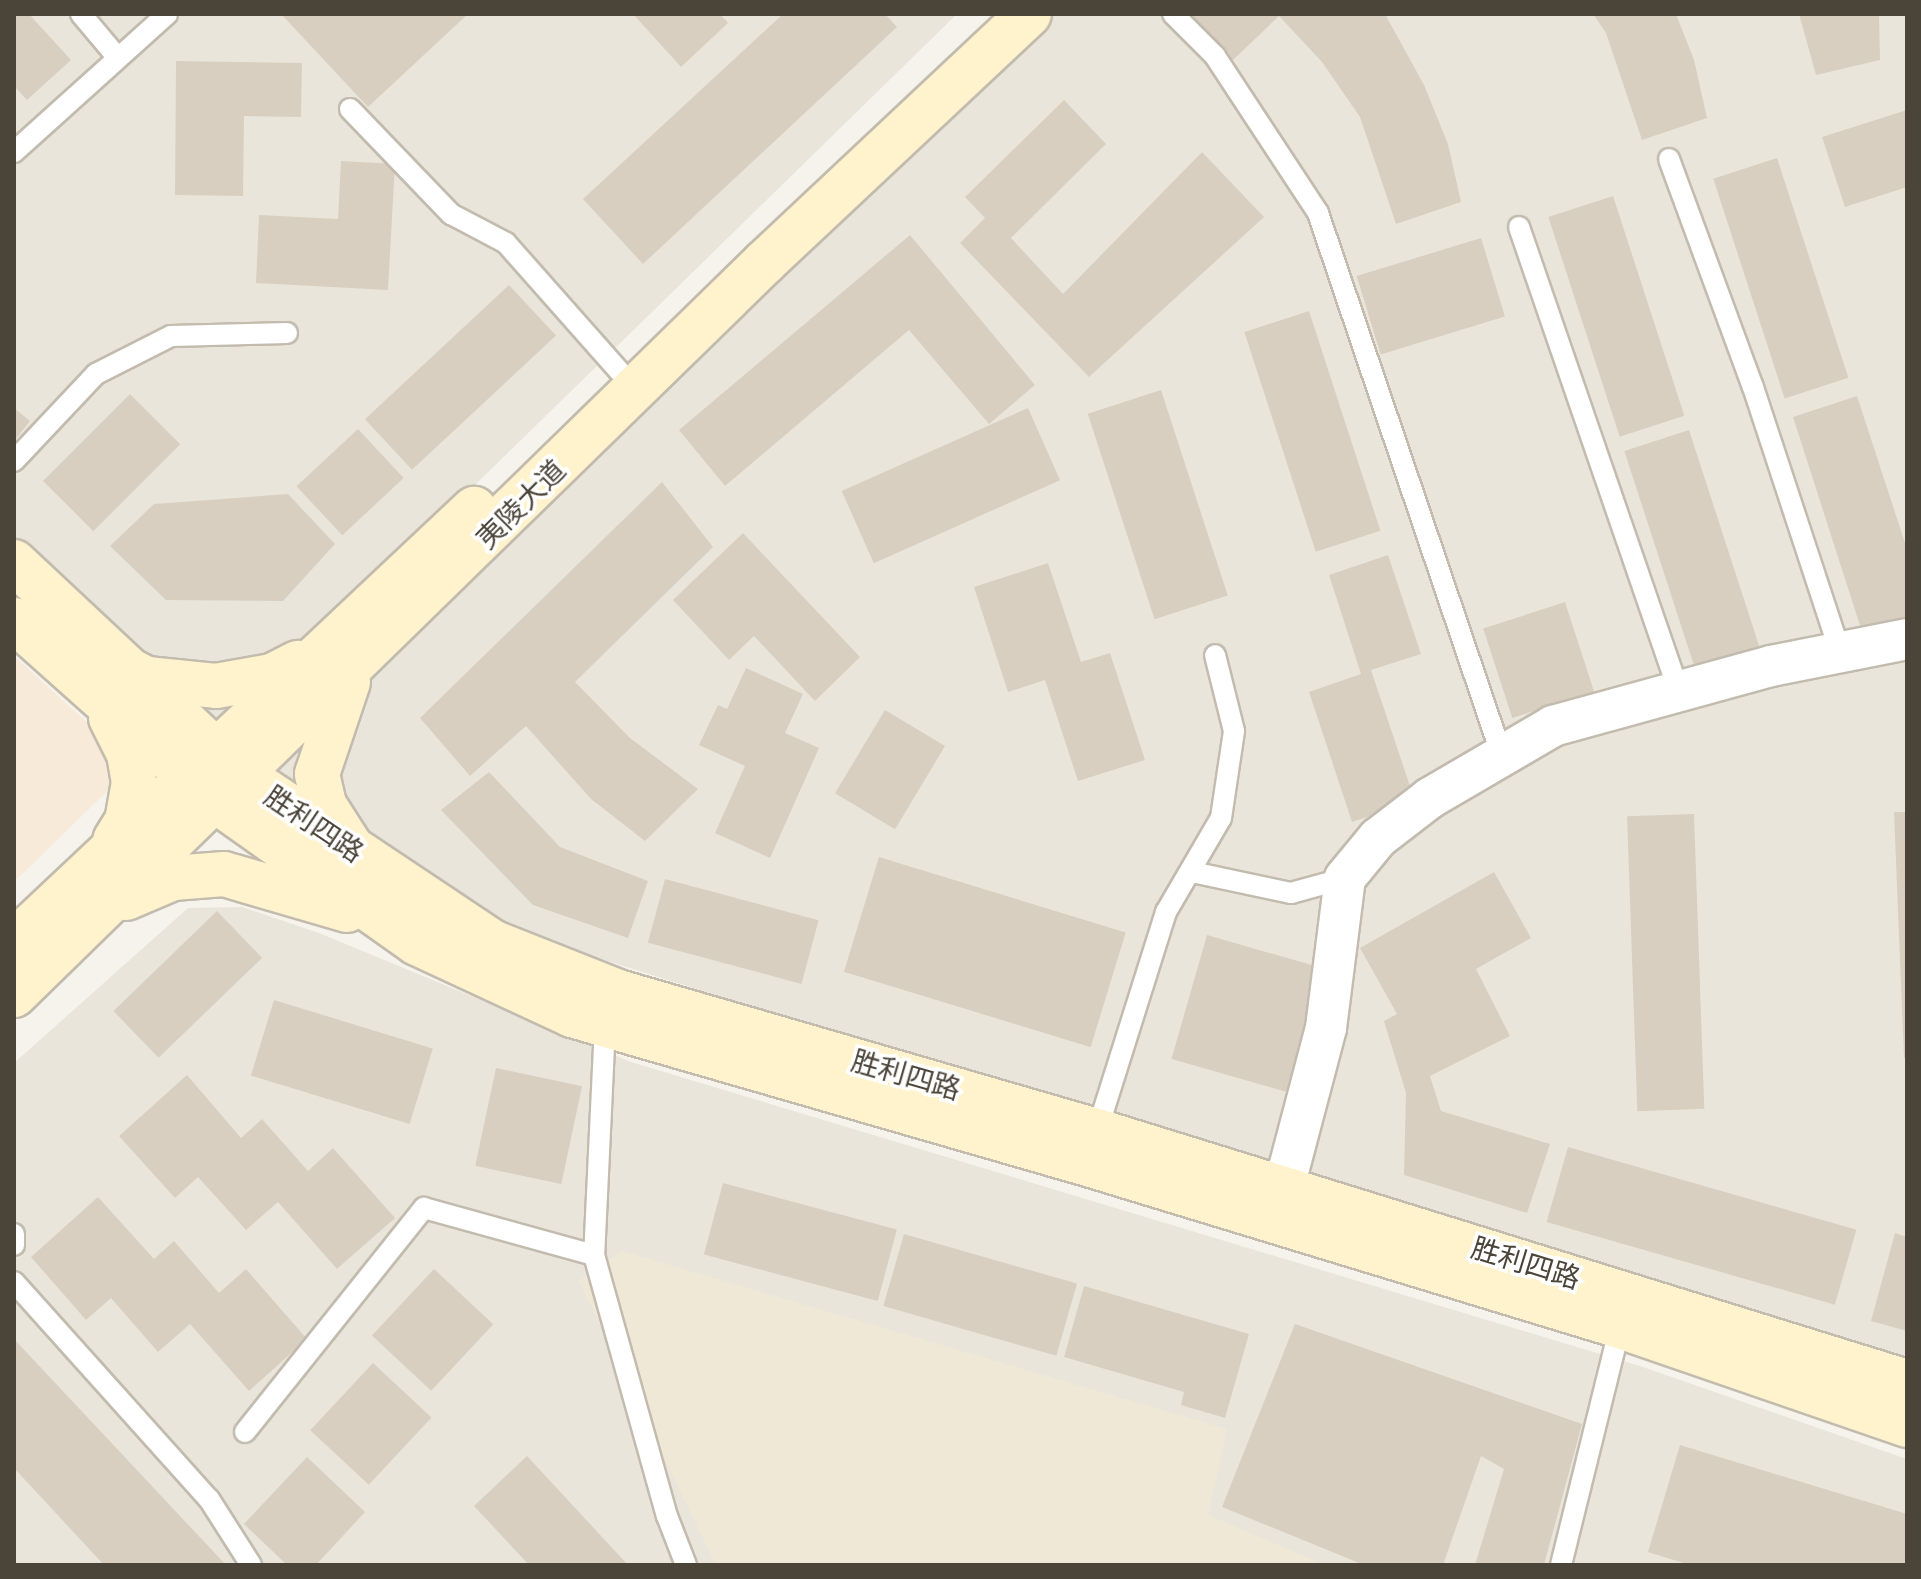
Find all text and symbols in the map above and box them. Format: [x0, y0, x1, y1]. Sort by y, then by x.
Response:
street label: 夷陵大道 [470, 453, 572, 555]
street label: 胜利四路 [258, 779, 370, 869]
street label: 胜利四路 [848, 1043, 964, 1107]
street label: 胜利四路 [1468, 1231, 1584, 1295]

